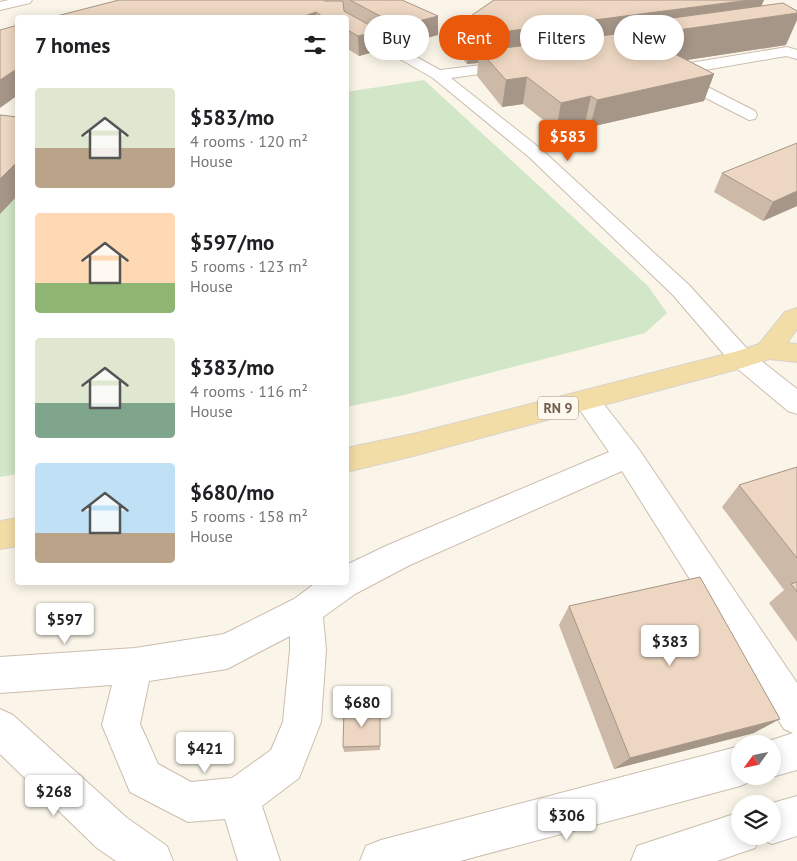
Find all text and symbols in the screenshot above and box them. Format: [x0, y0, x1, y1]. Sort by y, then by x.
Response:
chip: Buy [364, 15, 429, 60]
chip: Rent [439, 15, 510, 60]
chip: Filters [520, 15, 604, 60]
chip: New [614, 15, 684, 60]
icon: filters [301, 31, 329, 59]
text: 7 homes [35, 32, 110, 59]
text: $583/mo [190, 104, 274, 131]
icon: home [75, 108, 135, 168]
pin: $583 [538, 120, 598, 162]
text: $583 [550, 126, 586, 146]
text: 4 rooms · 120 m² [190, 131, 308, 151]
text: House [190, 151, 233, 171]
text: $597/mo [190, 229, 274, 256]
icon: home [75, 233, 135, 293]
text: 5 rooms · 123 m² [190, 256, 308, 276]
text: House [190, 276, 233, 296]
text: $383/mo [190, 354, 274, 381]
icon: home [75, 358, 135, 418]
text: 4 rooms · 116 m² [190, 381, 308, 401]
road number: RN 9 [538, 396, 578, 419]
text: House [190, 401, 233, 421]
text: $680/mo [190, 479, 274, 506]
icon: home [75, 483, 135, 543]
text: 5 rooms · 158 m² [190, 506, 308, 526]
text: House [190, 526, 233, 546]
pin: $597 [35, 602, 95, 645]
text: $597 [47, 609, 83, 629]
pin: $383 [640, 624, 700, 667]
text: $383 [652, 631, 688, 651]
pin: $680 [332, 686, 392, 728]
text: $680 [344, 692, 380, 712]
pin: $421 [175, 732, 235, 774]
north arrow [731, 735, 781, 785]
map controls [731, 735, 781, 845]
text: $421 [187, 738, 223, 758]
pin: $268 [24, 774, 84, 817]
text: $268 [36, 781, 72, 801]
button: layers [731, 795, 781, 845]
pin: $306 [537, 798, 597, 841]
text: $306 [549, 805, 585, 825]

